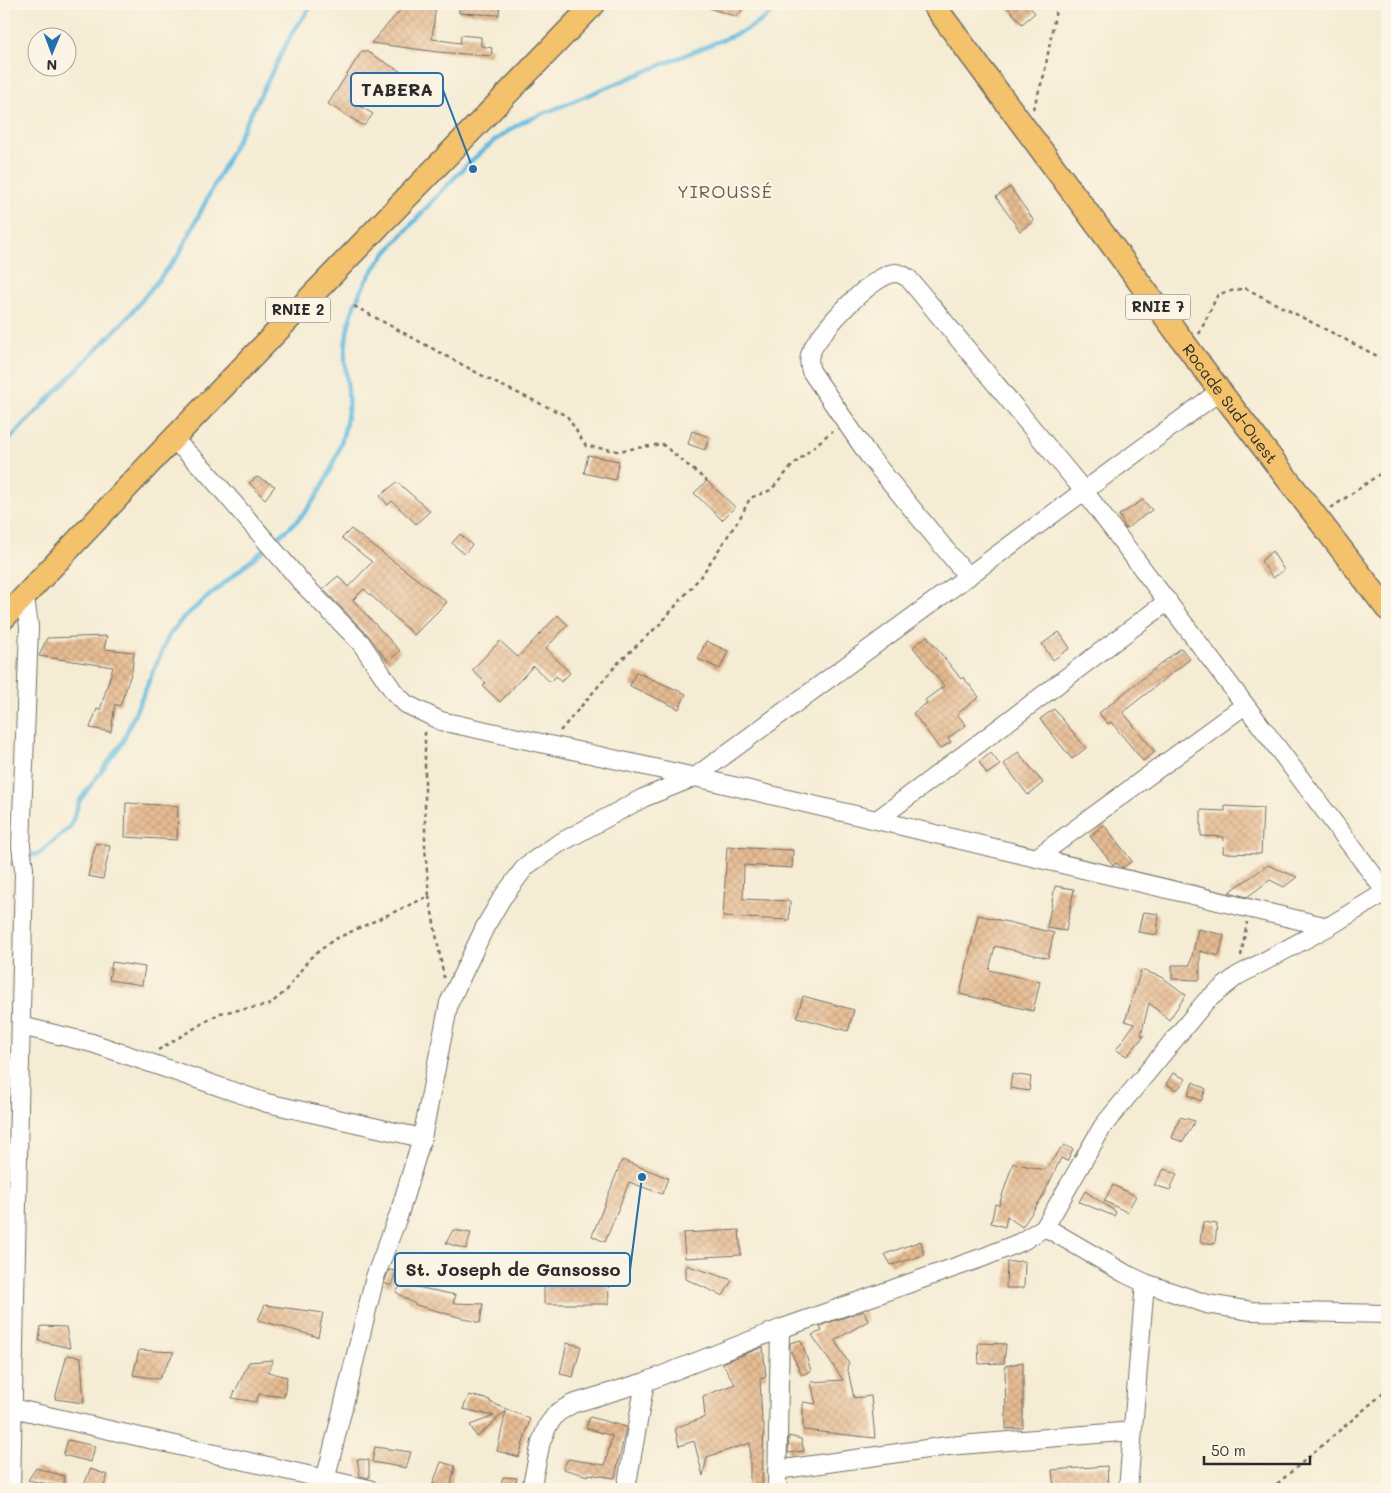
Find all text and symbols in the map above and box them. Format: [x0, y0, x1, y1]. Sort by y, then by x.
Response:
north arrow [28, 28, 78, 78]
text: N [46, 56, 57, 75]
callout: TABERA [351, 73, 443, 106]
text: TABERA [361, 77, 433, 101]
district label: YIROUSSÉ [677, 179, 773, 203]
road number: RNIE 7 [1126, 294, 1190, 320]
road number: RNIE 2 [266, 298, 330, 322]
street label: Rocade Sud-Ouest [1178, 339, 1283, 468]
callout: St. Joseph de Gansosso [395, 1253, 630, 1286]
text: St. Joseph de Gansosso [405, 1257, 621, 1281]
scale bar [1204, 1433, 1310, 1465]
text: 50 m [1211, 1440, 1246, 1460]

